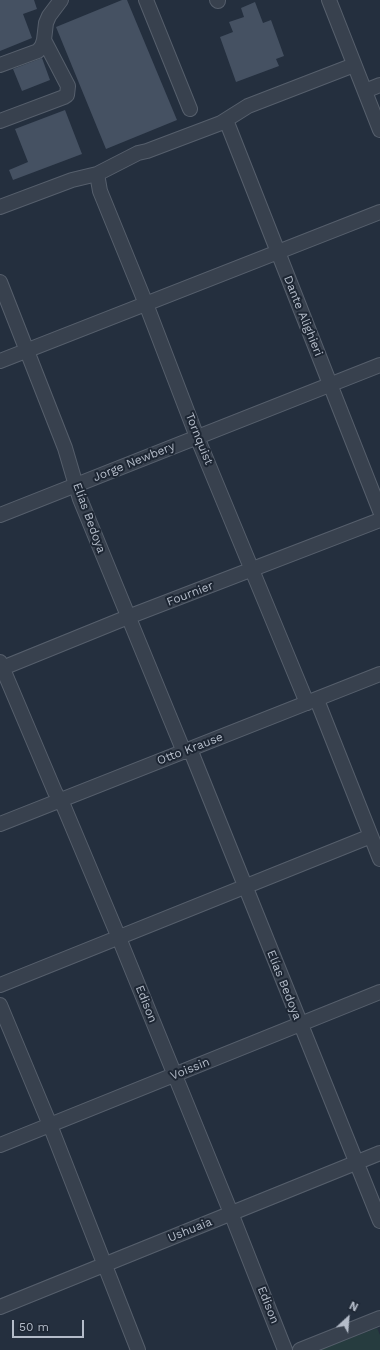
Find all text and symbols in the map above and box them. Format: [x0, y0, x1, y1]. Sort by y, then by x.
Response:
street label: Dante Alighieri [280, 274, 326, 358]
street label: Tornquist [182, 411, 216, 467]
street label: Jorge Newbery [91, 439, 177, 485]
street label: Elías Bedoya [70, 481, 108, 555]
street label: Fournier [165, 579, 215, 609]
street label: Otto Krause [155, 730, 225, 768]
street label: Elías Bedoya [263, 948, 305, 1022]
street label: Edison [132, 983, 160, 1025]
street label: Voissin [168, 1055, 212, 1083]
street label: Ushuaia [166, 1215, 214, 1245]
street label: Edison [254, 1284, 282, 1326]
north arrow [328, 1298, 368, 1338]
text: N [347, 1299, 360, 1314]
scale bar [14, 1312, 86, 1338]
text: 50 m [19, 1320, 49, 1334]

